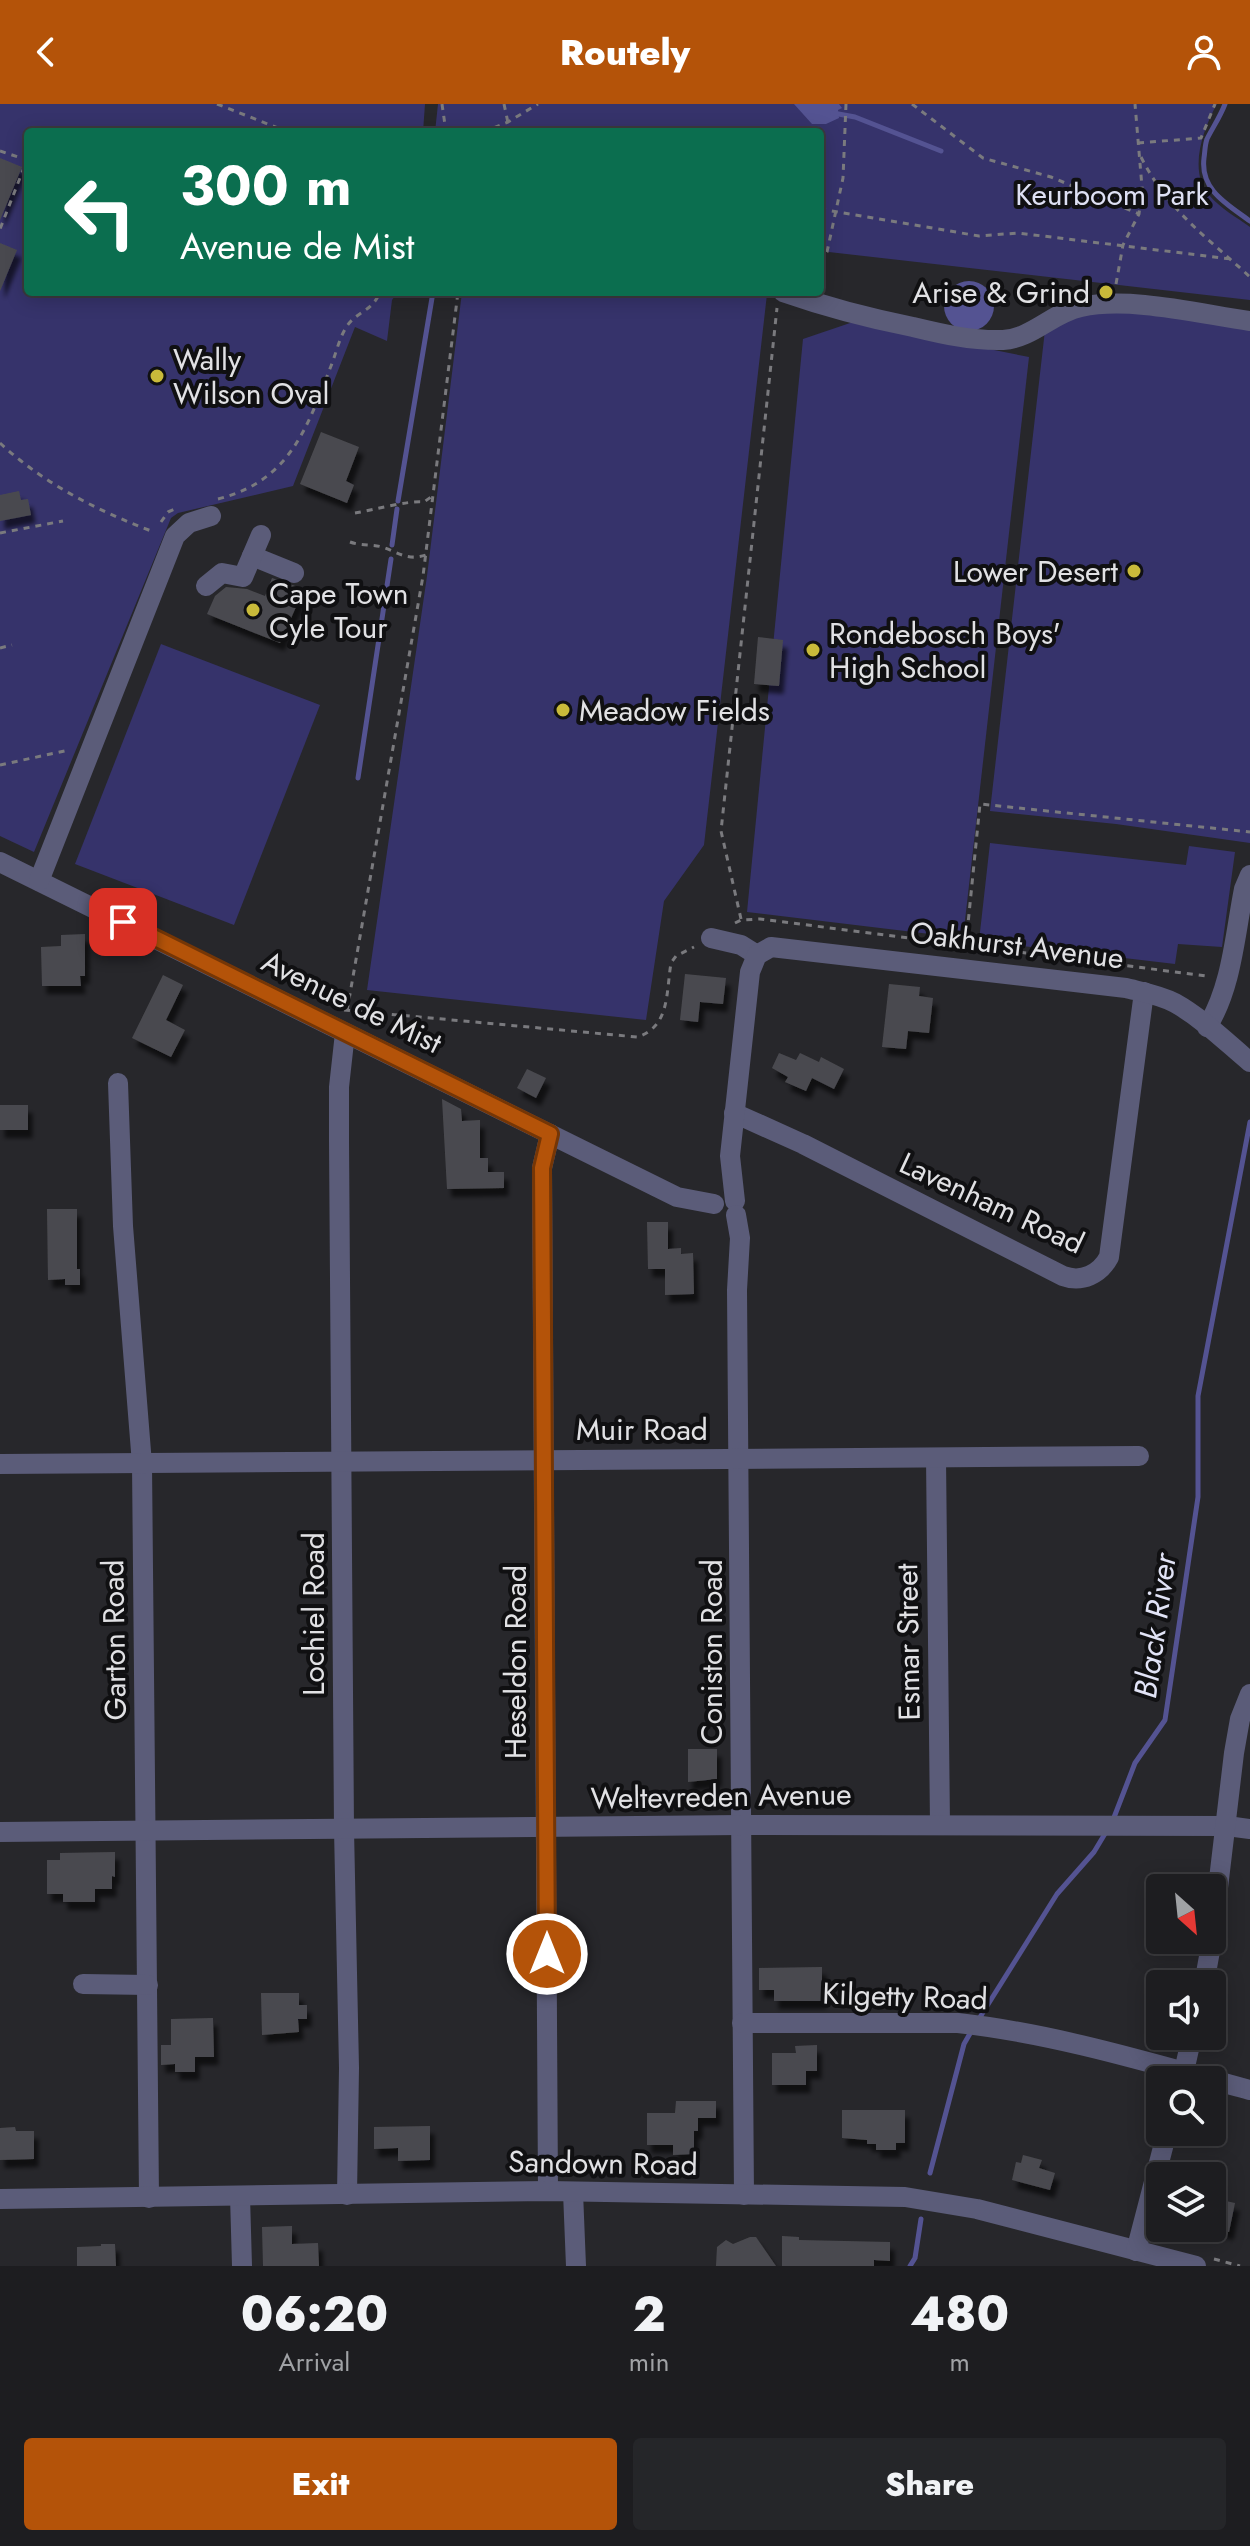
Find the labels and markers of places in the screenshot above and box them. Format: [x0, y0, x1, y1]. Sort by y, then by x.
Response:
place label: Arise & Grind [912, 271, 1090, 314]
marker: Arise & Grind [1097, 283, 1115, 301]
place label: Wally Wilson Oval [173, 338, 329, 415]
marker: Wally Wilson Oval [148, 367, 166, 385]
place label: Lower Desert [953, 550, 1119, 593]
marker: Lower Desert [1125, 562, 1143, 580]
place label: Cape Town Cyle Tour [269, 572, 409, 649]
marker: Cape Town Cyle Tour [244, 601, 262, 619]
place label: Rondebosch Boys' High School [829, 612, 1061, 689]
marker: Rondebosch Boys' High School [804, 641, 822, 659]
place label: Meadow Fields [579, 689, 770, 732]
marker: Meadow Fields [554, 701, 572, 719]
pin [89, 888, 157, 956]

